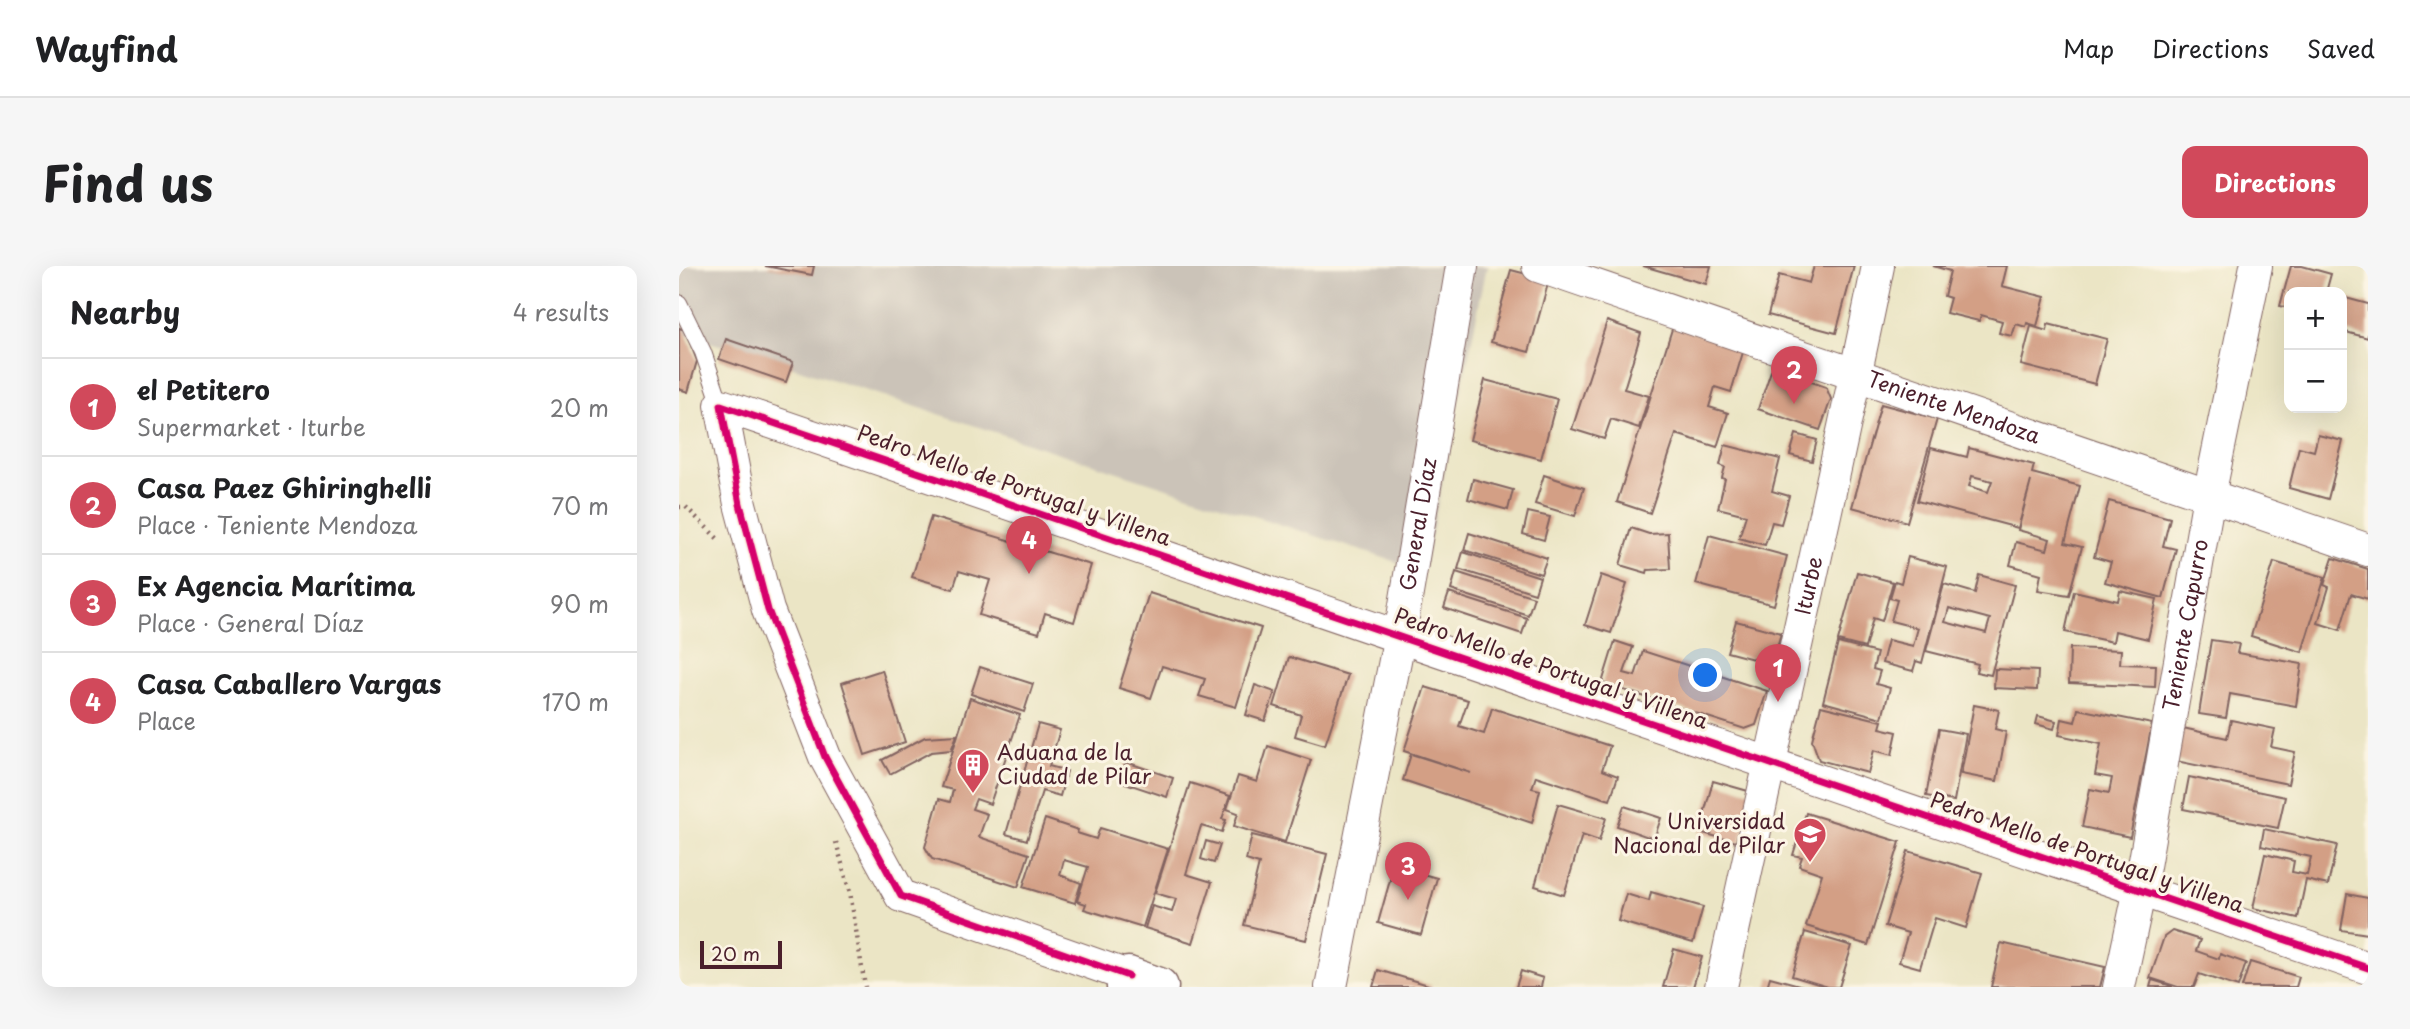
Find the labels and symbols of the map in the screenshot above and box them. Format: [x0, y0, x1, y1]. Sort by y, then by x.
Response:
pin: 2 [1771, 346, 1817, 404]
street label: Teniente Mendoza [1863, 362, 2045, 451]
street label: Pedro Mello de Portugal y Villena [854, 415, 1176, 553]
street label: General Díaz [1390, 455, 1444, 593]
pin: 4 [1006, 516, 1052, 574]
street label: Teniente Capurro [2154, 537, 2215, 713]
street label: Iturbe [1785, 553, 1829, 618]
street label: Pedro Mello de Portugal y Villena [1391, 598, 1713, 736]
pin: 1 [1755, 644, 1801, 702]
your location [1688, 658, 1722, 692]
place label: Aduana de la Ciudad de Pilar [997, 735, 1152, 791]
building icon: Aduana de la Ciudad de Pilar [954, 746, 992, 795]
street label: Pedro Mello de Portugal y Villena [1927, 782, 2249, 920]
place label: Universidad Nacional de Pilar [1613, 804, 1786, 860]
school or university icon: Universidad Nacional de Pilar [1791, 815, 1829, 864]
pin: 3 [1385, 842, 1431, 900]
scale bar [700, 938, 782, 970]

